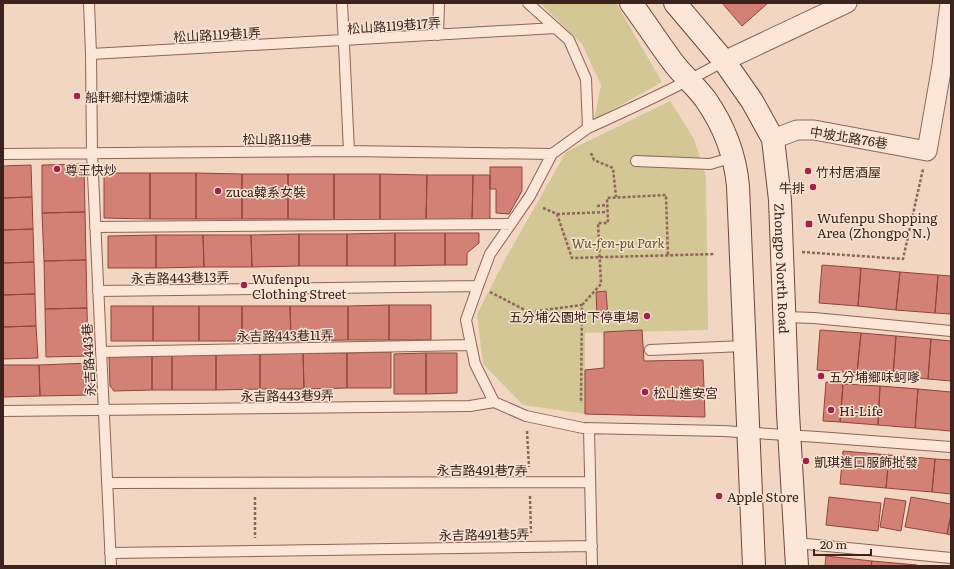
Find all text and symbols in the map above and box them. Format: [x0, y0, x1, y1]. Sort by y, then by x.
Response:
street label: 松山路119巷17弄 [347, 12, 441, 38]
street label: 松山路119巷1弄 [173, 22, 261, 46]
place label: 船軒鄉村煙燻滷味 [85, 87, 189, 106]
marker: 船軒鄉村煙燻滷味 [72, 91, 82, 101]
street label: 中坡北路76巷 [809, 121, 889, 153]
street label: 松山路119巷 [242, 129, 312, 148]
place label: 尊王快炒 [65, 160, 117, 179]
place label: 竹村居酒屋 [816, 162, 881, 181]
marker: 尊王快炒 [52, 164, 62, 174]
marker: 竹村居酒屋 [803, 166, 813, 176]
place label: 牛排 [779, 178, 805, 197]
place label: zuca韓系女裝 [226, 182, 306, 201]
marker: 牛排 [808, 182, 818, 192]
marker: zuca韓系女裝 [213, 186, 223, 196]
street label: Zhongpo North Road [771, 203, 795, 334]
place label: Wufenpu Shopping Area (Zhongpo N.) [817, 208, 938, 242]
marker: Wufenpu Shopping Area (Zhongpo N.) [804, 219, 814, 229]
park label: Wu-fen-pu Park [571, 233, 665, 252]
street label: 永吉路443巷13弄 [130, 267, 230, 287]
place label: Wufenpu Clothing Street [252, 269, 347, 303]
marker: Wufenpu Clothing Street [239, 280, 249, 290]
place label: 五分埔公園地下停車場 [509, 307, 639, 326]
marker: 五分埔公園地下停車場 [642, 311, 652, 321]
street label: 永吉路443巷 [77, 323, 99, 397]
street label: 永吉路443巷11弄 [236, 325, 334, 345]
place label: 五分埔鄉味蚵嗲 [829, 367, 920, 386]
marker: 五分埔鄉味蚵嗲 [816, 371, 826, 381]
place label: 松山進安宮 [653, 383, 718, 402]
street label: 永吉路443巷9弄 [240, 385, 334, 405]
marker: 松山進安宮 [640, 387, 650, 397]
place label: Hi-Life [839, 401, 883, 420]
marker: Hi-Life [826, 405, 836, 415]
place label: 凱琪進口服飾批發 [814, 452, 918, 471]
marker: 凱琪進口服飾批發 [801, 456, 811, 466]
street label: 永吉路491巷7弄 [437, 460, 527, 479]
place label: Apple Store [727, 487, 799, 506]
marker: Apple Store [714, 491, 724, 501]
street label: 永吉路491巷5弄 [438, 524, 530, 544]
scale bar [814, 531, 871, 557]
text: 20 m [820, 535, 847, 553]

